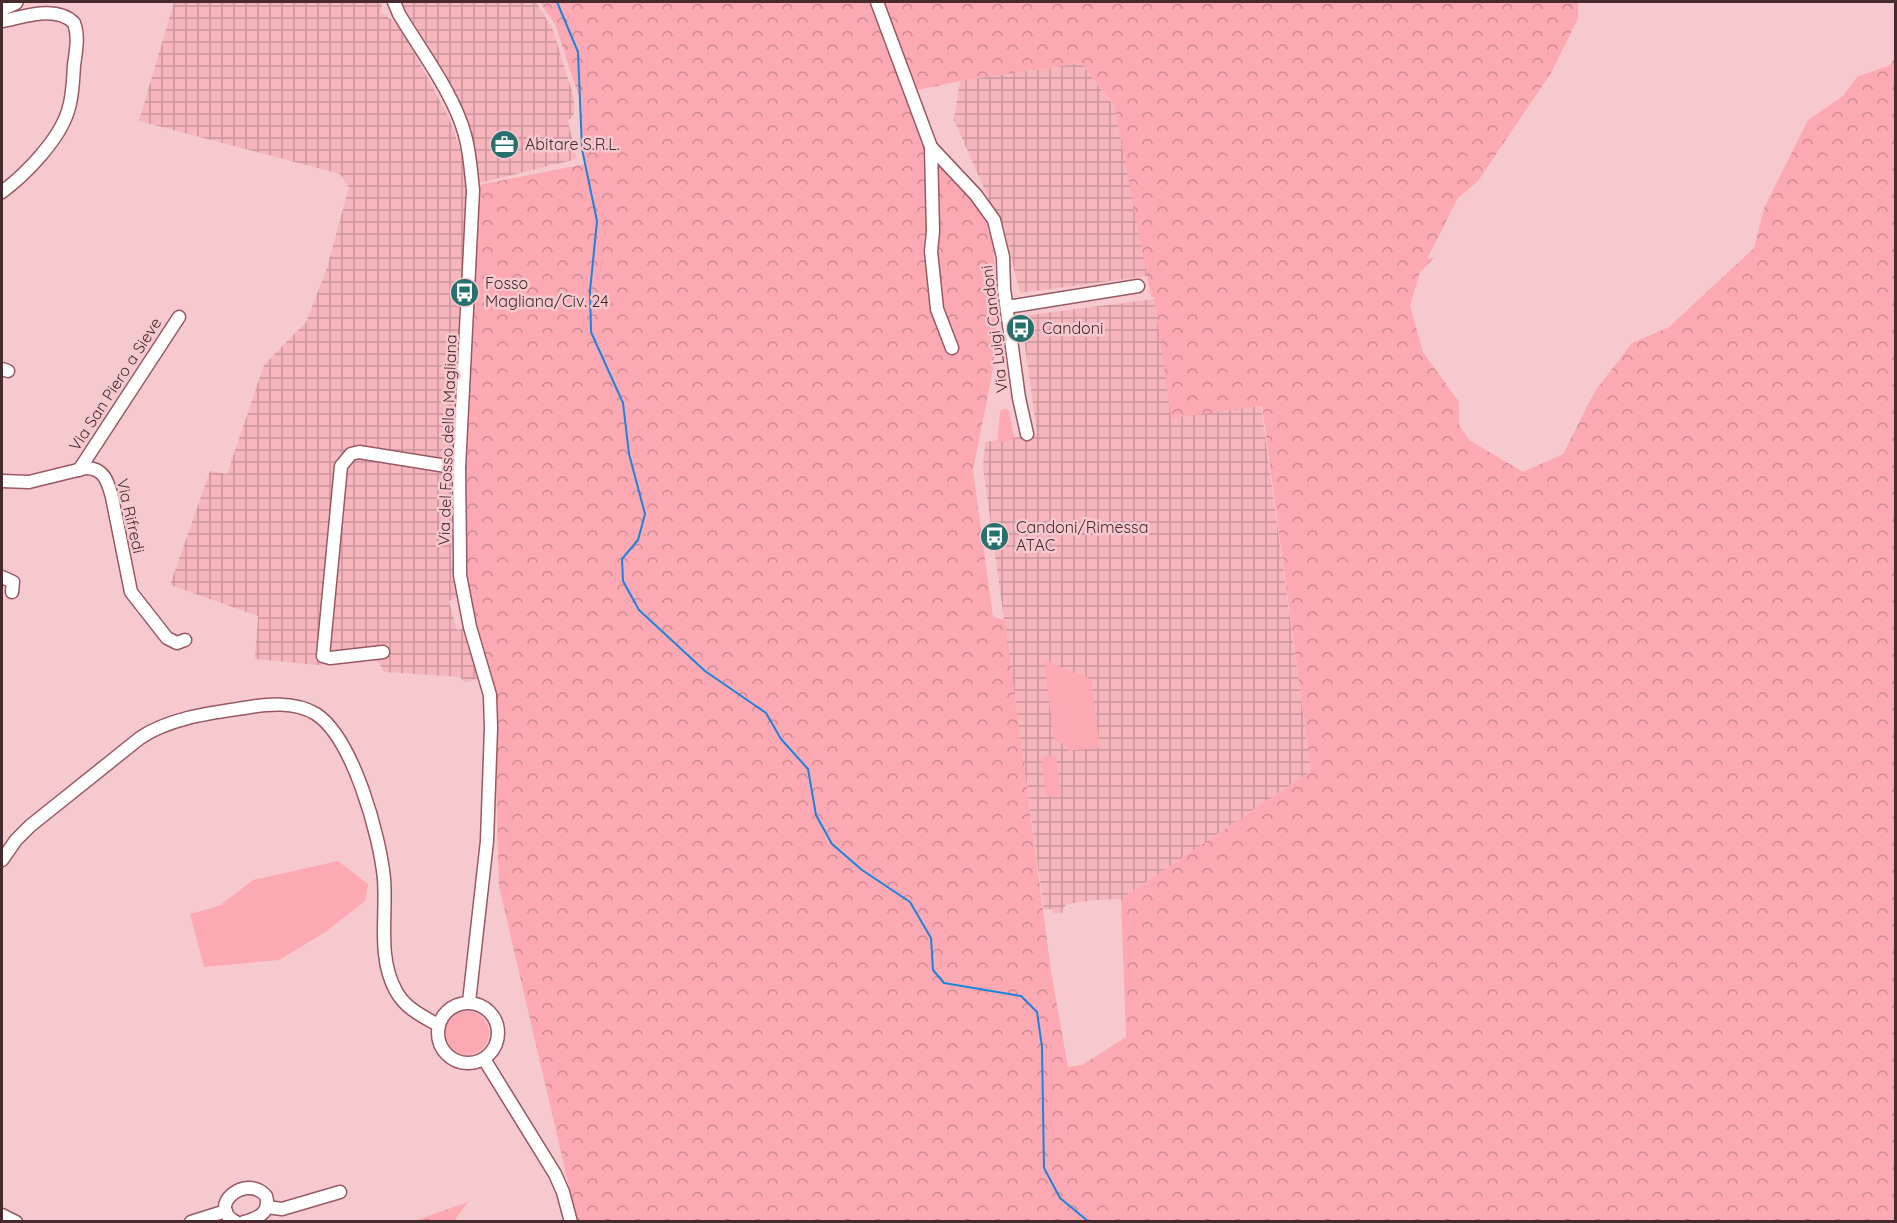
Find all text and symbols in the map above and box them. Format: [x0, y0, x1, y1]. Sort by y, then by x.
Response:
office icon: Abitare S.R.L. [488, 128, 520, 160]
place label: Abitare S.R.L. [525, 134, 620, 154]
street label: Via Luigi Candoni [976, 264, 1012, 394]
place label: Fosso Magliana/Civ. 24 [485, 273, 609, 311]
bus stop icon: Fosso Magliana/Civ. 24 [448, 276, 480, 308]
bus stop icon: Candoni [1005, 312, 1037, 344]
street label: Via San Piero a Sieve [64, 313, 166, 455]
place label: Candoni [1042, 318, 1103, 338]
street label: Via del Fosso della Magliana [433, 334, 461, 546]
street label: Via Rifredi [113, 477, 149, 555]
place label: Candoni/Rimessa ATAC [1016, 517, 1148, 555]
bus stop icon: Candoni/Rimessa ATAC [979, 520, 1011, 552]

